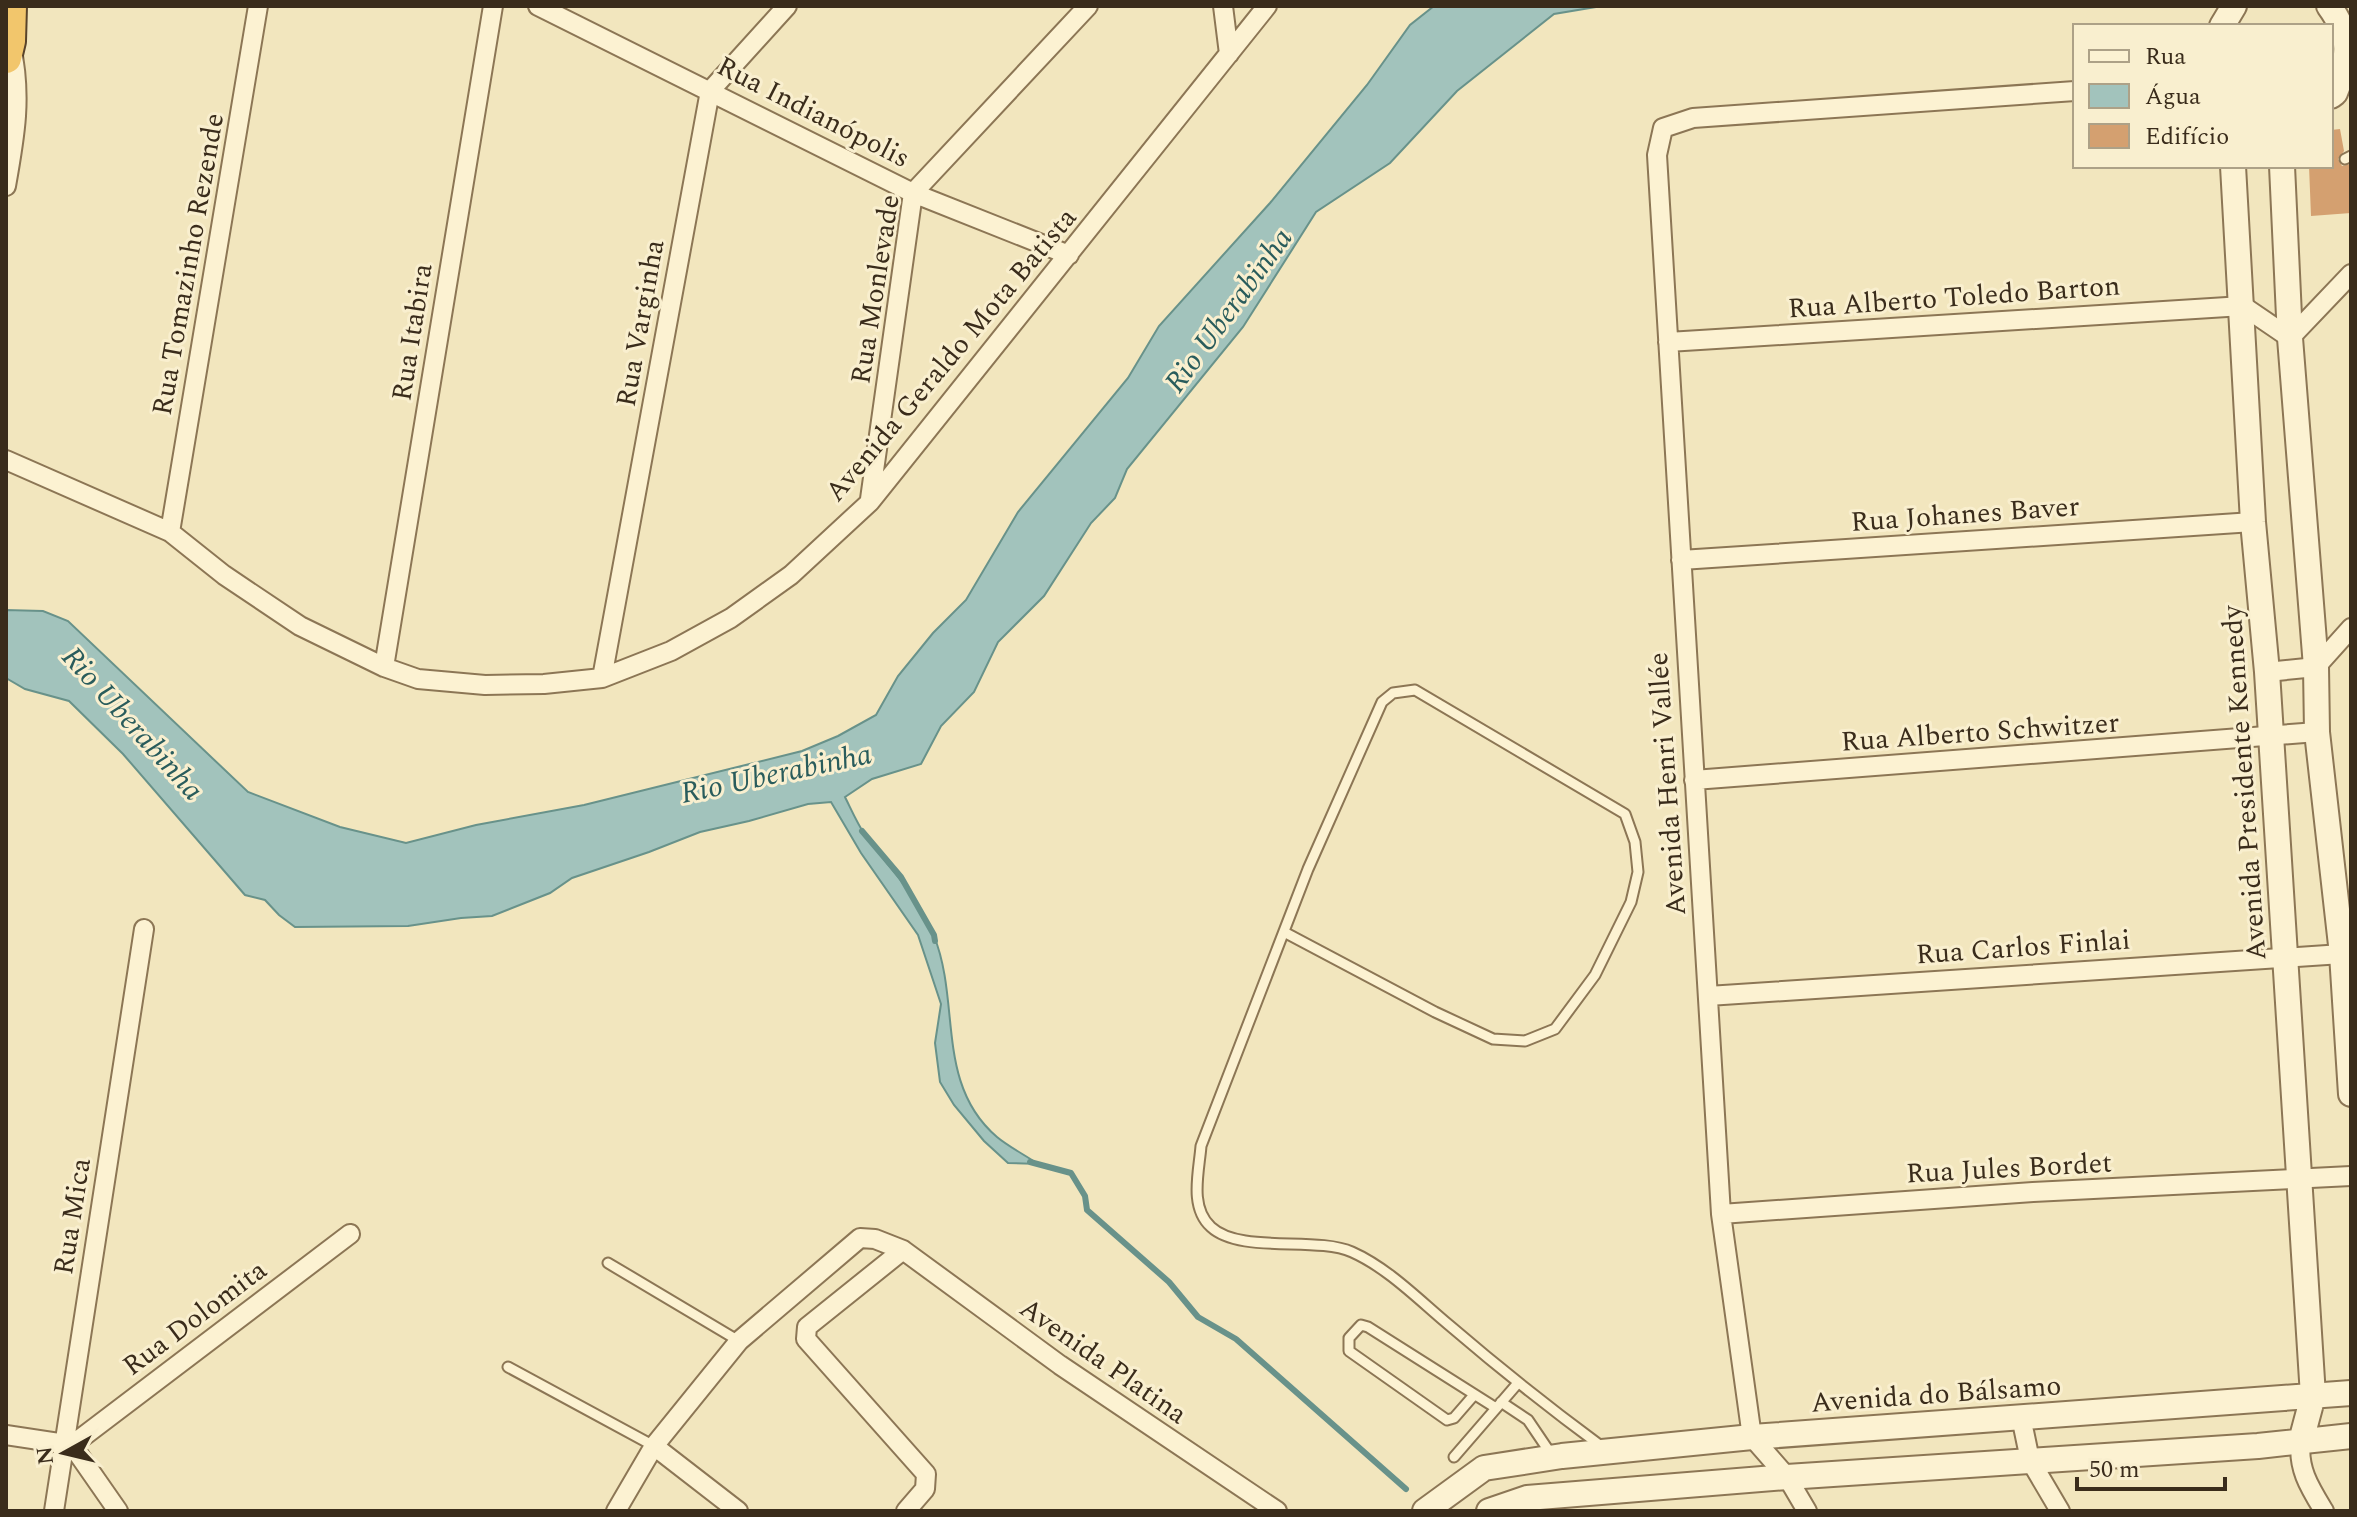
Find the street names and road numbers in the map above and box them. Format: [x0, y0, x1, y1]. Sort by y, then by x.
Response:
street label: Rua Indianópolis [709, 45, 917, 180]
street label: Rua Tomazinho Rezende [141, 110, 236, 419]
street label: Rua Monlevade [839, 191, 912, 387]
street label: Avenida Geraldo Mota Batista [815, 198, 1088, 512]
street label: Rua Varginha [605, 236, 676, 410]
street label: Rua Itabira [380, 260, 445, 404]
street label: Rua Alberto Toledo Barton [1786, 264, 2122, 331]
street label: Rua Johanes Baver [1849, 485, 2081, 544]
street label: Avenida Presidente Kennedy [2211, 602, 2278, 962]
street label: Avenida Henri Vallée [1637, 651, 1698, 917]
street label: Rua Alberto Schwitzer [1839, 701, 2121, 764]
street label: Rua Carlos Finlai [1914, 919, 2132, 976]
street label: Rua Jules Bordet [1905, 1142, 2113, 1195]
street label: Rua Mica [42, 1154, 103, 1278]
street label: Rua Dolomita [114, 1249, 277, 1387]
street label: Avenida Platina [1010, 1287, 1196, 1435]
street label: Avenida do Bálsamo [1809, 1364, 2063, 1425]

